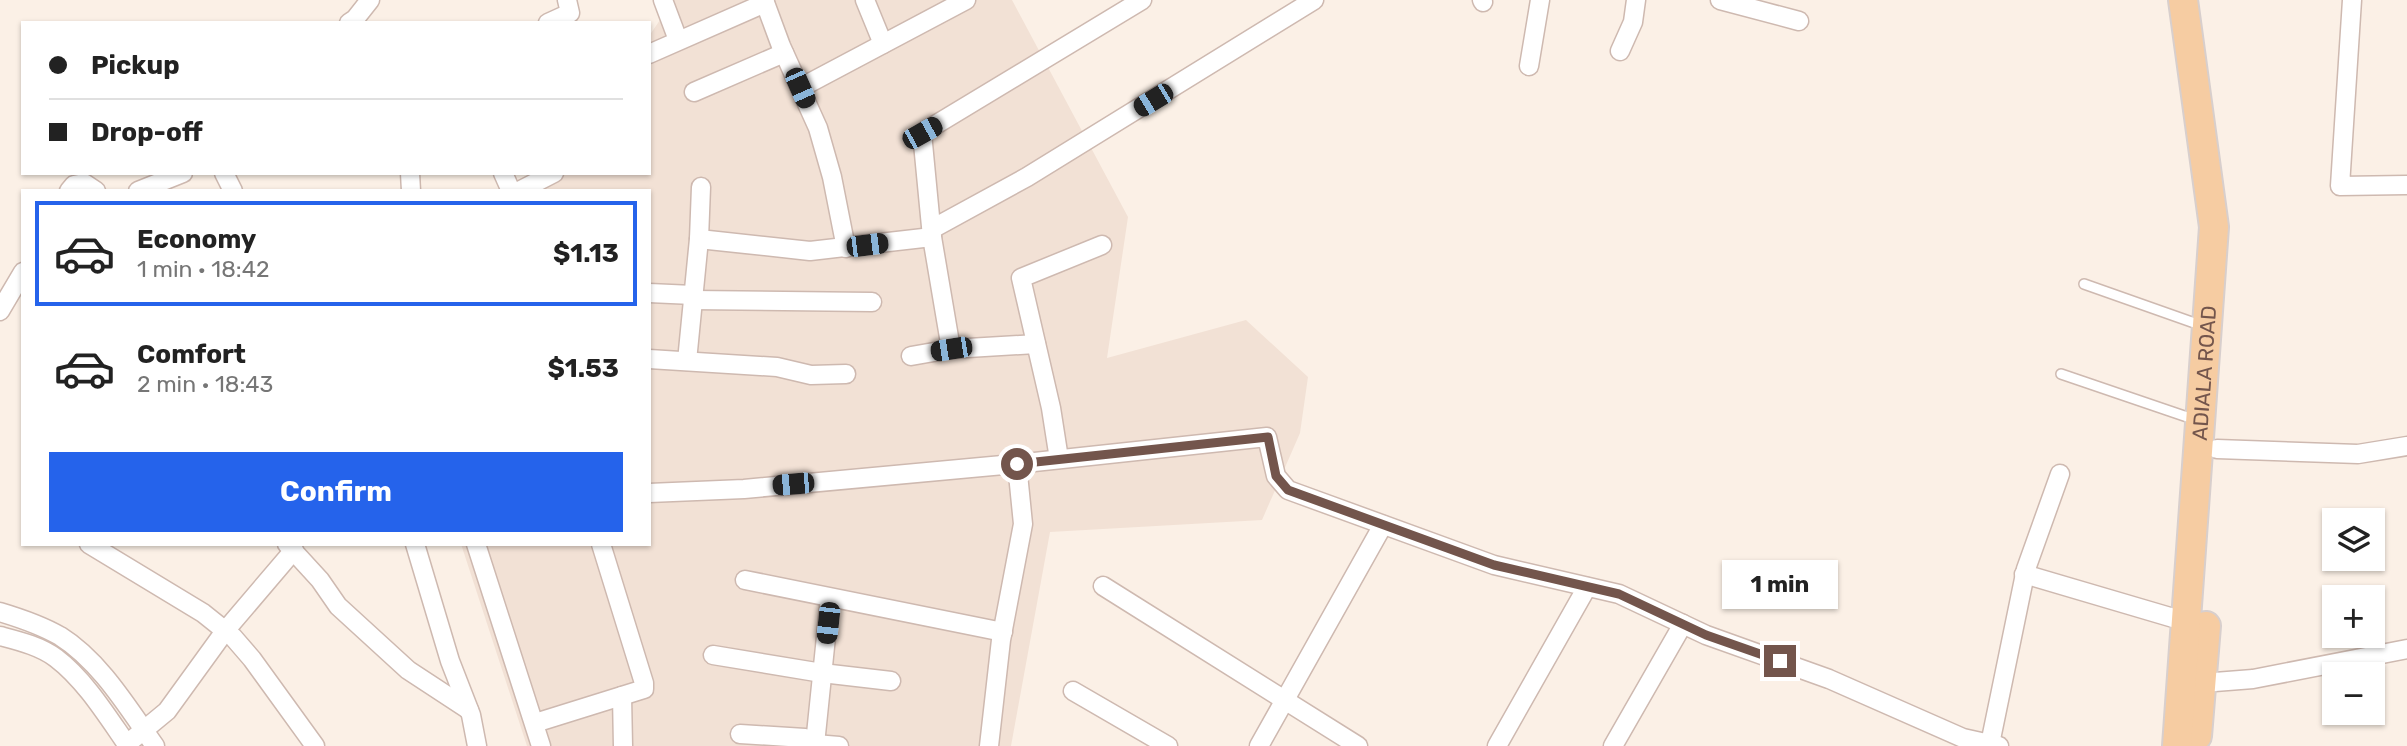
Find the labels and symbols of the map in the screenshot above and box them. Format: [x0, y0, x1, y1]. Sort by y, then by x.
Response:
car [782, 65, 819, 111]
car [1130, 80, 1177, 120]
car [899, 114, 946, 152]
car [845, 232, 890, 258]
street label: ADIALA ROAD [2186, 305, 2221, 441]
car [929, 335, 974, 363]
route start [1001, 448, 1033, 480]
car [772, 472, 815, 496]
callout: 1 min [1722, 560, 1838, 608]
car [816, 601, 841, 645]
route end [1764, 645, 1796, 677]

